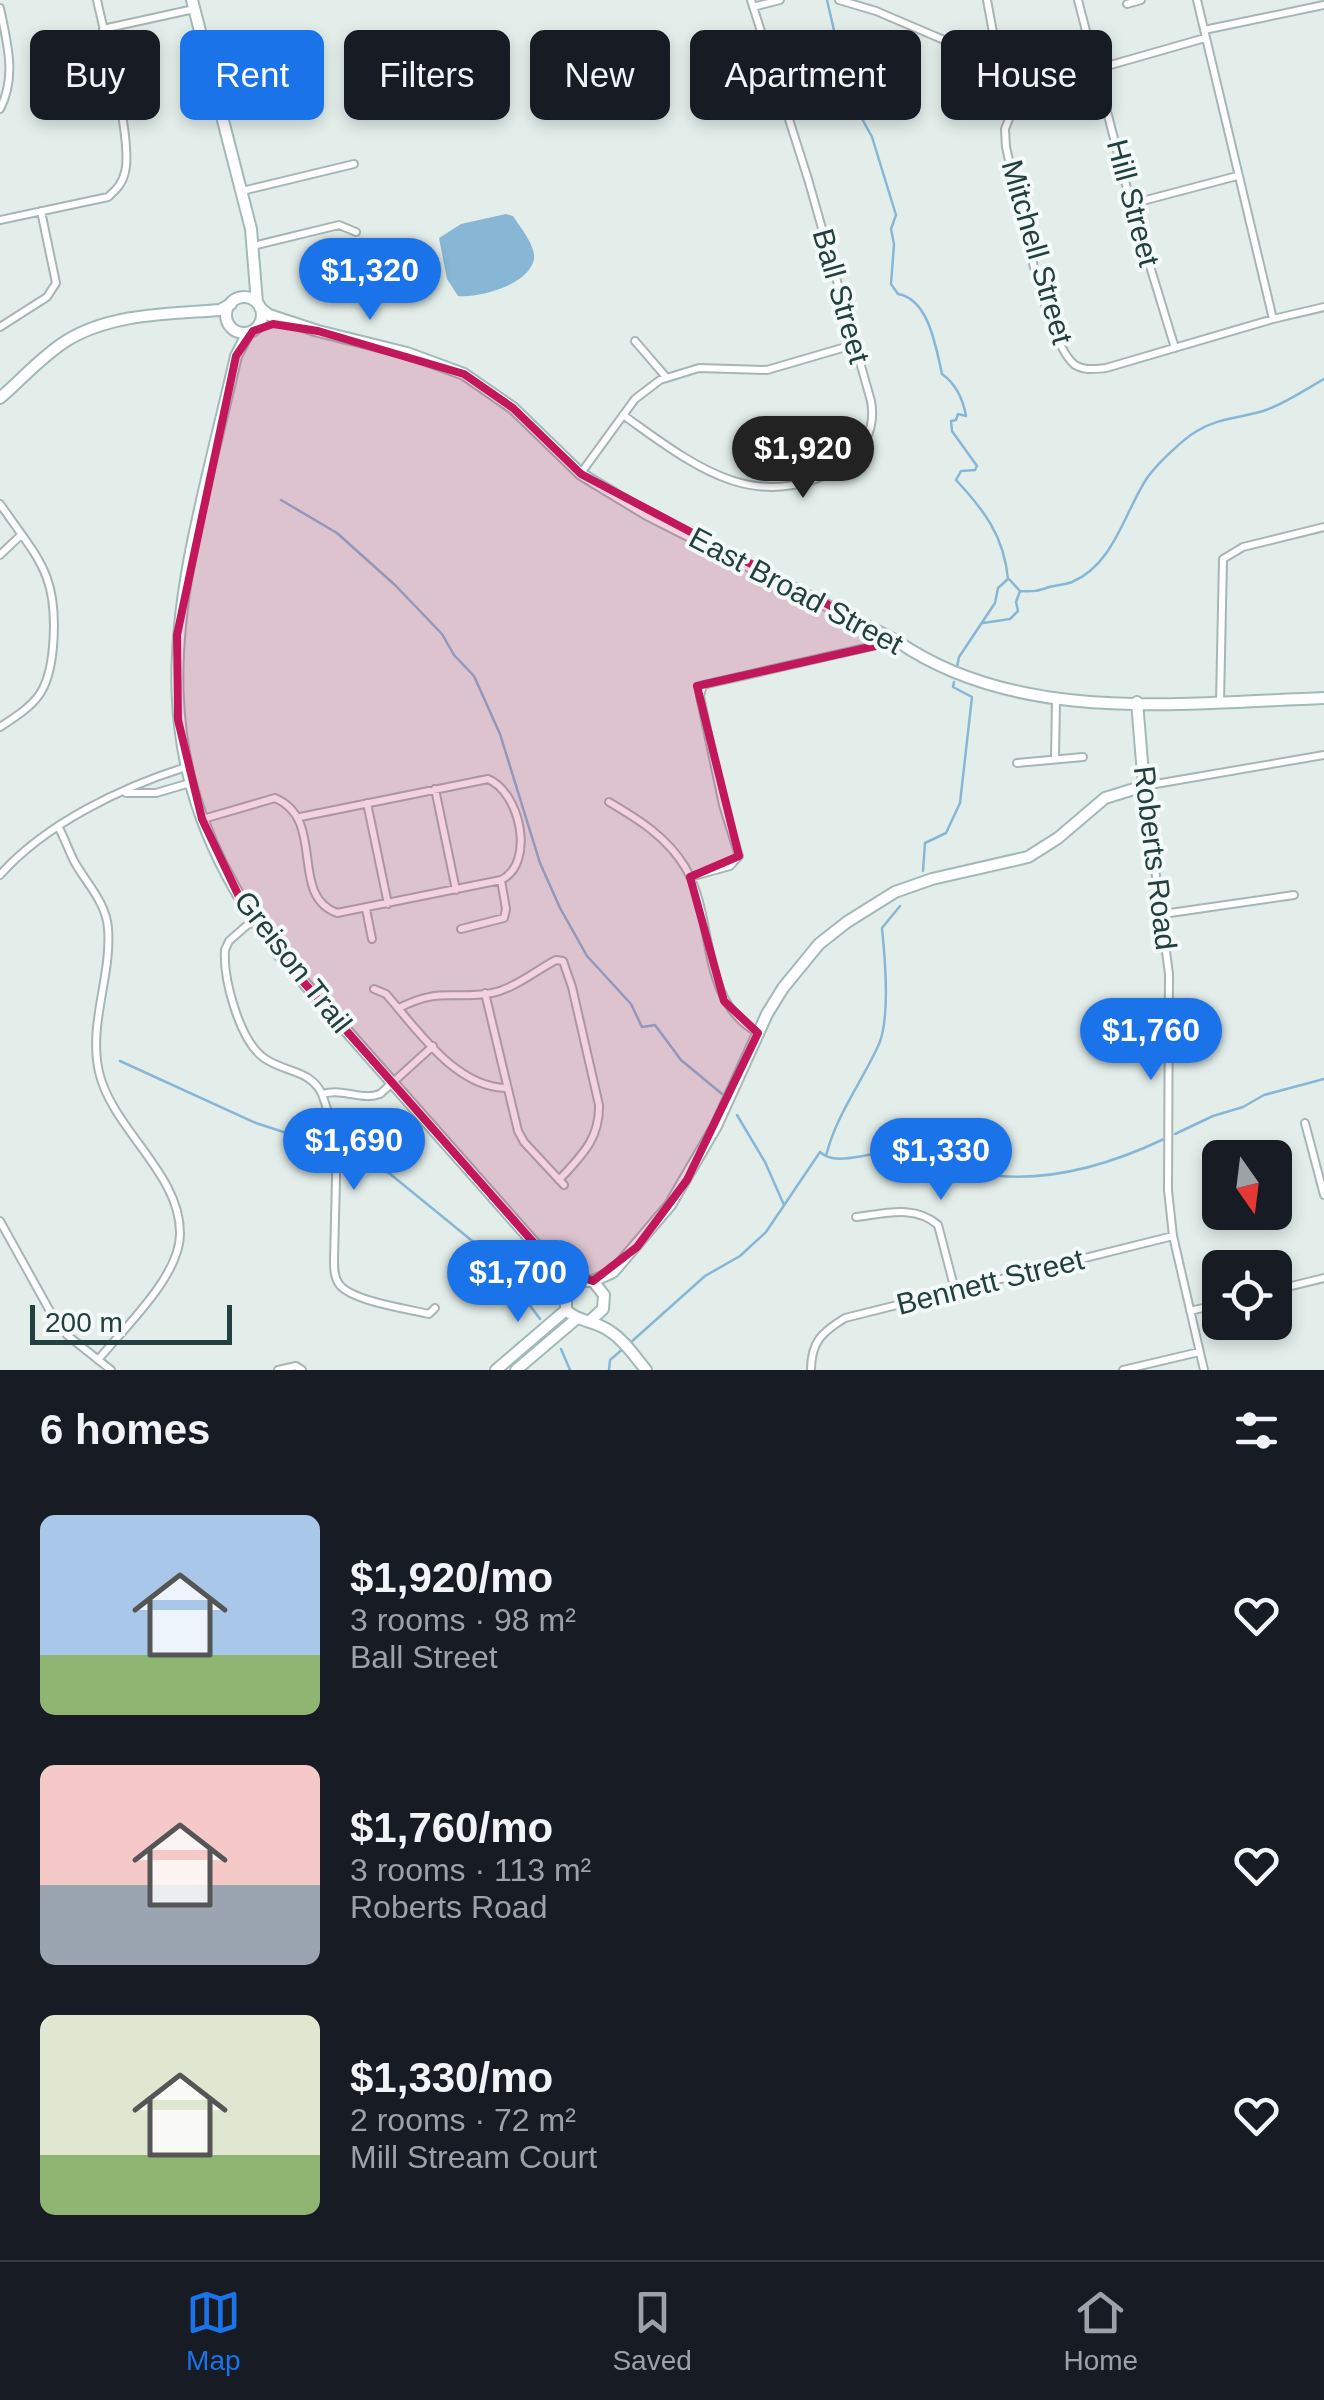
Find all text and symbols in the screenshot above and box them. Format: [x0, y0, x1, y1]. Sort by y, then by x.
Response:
chip: Buy [30, 30, 160, 120]
chip: Rent [180, 30, 324, 120]
chip: Filters [344, 30, 510, 120]
chip: New [530, 30, 670, 120]
chip: Apartment [690, 30, 921, 120]
chip: House [941, 30, 1112, 120]
street label: Hill Street [1101, 136, 1166, 271]
street label: Mitchell Street [995, 156, 1080, 348]
street label: Ball Street [807, 225, 877, 368]
pin: $1,320 [289, 238, 451, 323]
text: $1,320 [321, 252, 419, 288]
pin: $1,920 [722, 416, 884, 501]
text: $1,920 [754, 430, 852, 466]
street label: East Broad Street [684, 520, 909, 661]
street label: Roberts Road [1128, 764, 1183, 952]
street label: Greison Trail [228, 885, 359, 1039]
pin: $1,760 [1070, 998, 1232, 1083]
text: $1,760 [1102, 1012, 1200, 1048]
pin: $1,690 [273, 1108, 435, 1193]
pin: $1,330 [860, 1118, 1022, 1203]
text: $1,690 [305, 1122, 403, 1158]
text: $1,330 [892, 1132, 990, 1168]
north arrow [1202, 1140, 1292, 1230]
map controls [1202, 1140, 1292, 1340]
pin: $1,700 [437, 1240, 599, 1325]
street label: Bennett Street [893, 1242, 1088, 1321]
button: locate [1202, 1250, 1292, 1340]
text: $1,700 [469, 1254, 567, 1290]
scale bar [30, 1300, 232, 1344]
text: 200 m [45, 1307, 123, 1338]
icon: filters [1229, 1403, 1284, 1458]
text: 6 homes [40, 1406, 210, 1453]
text: $1,920/mo [350, 1554, 553, 1601]
icon: home [120, 1555, 240, 1675]
icon: heart [1229, 1588, 1284, 1643]
text: 3 rooms · 98 m² [350, 1602, 576, 1638]
text: Ball Street [350, 1639, 498, 1675]
text: $1,760/mo [350, 1804, 553, 1851]
icon: home [120, 1805, 240, 1925]
icon: heart [1229, 1838, 1284, 1893]
text: 3 rooms · 113 m² [350, 1852, 591, 1888]
text: Roberts Road [350, 1889, 547, 1925]
text: $1,330/mo [350, 2054, 553, 2101]
icon: home [120, 2055, 240, 2175]
icon: heart [1229, 2088, 1284, 2143]
text: 2 rooms · 72 m² [350, 2102, 576, 2138]
text: Mill Stream Court [350, 2139, 597, 2175]
tab: Map [186, 2285, 241, 2377]
tab: Saved [612, 2285, 692, 2377]
tab: Home [1063, 2285, 1138, 2377]

